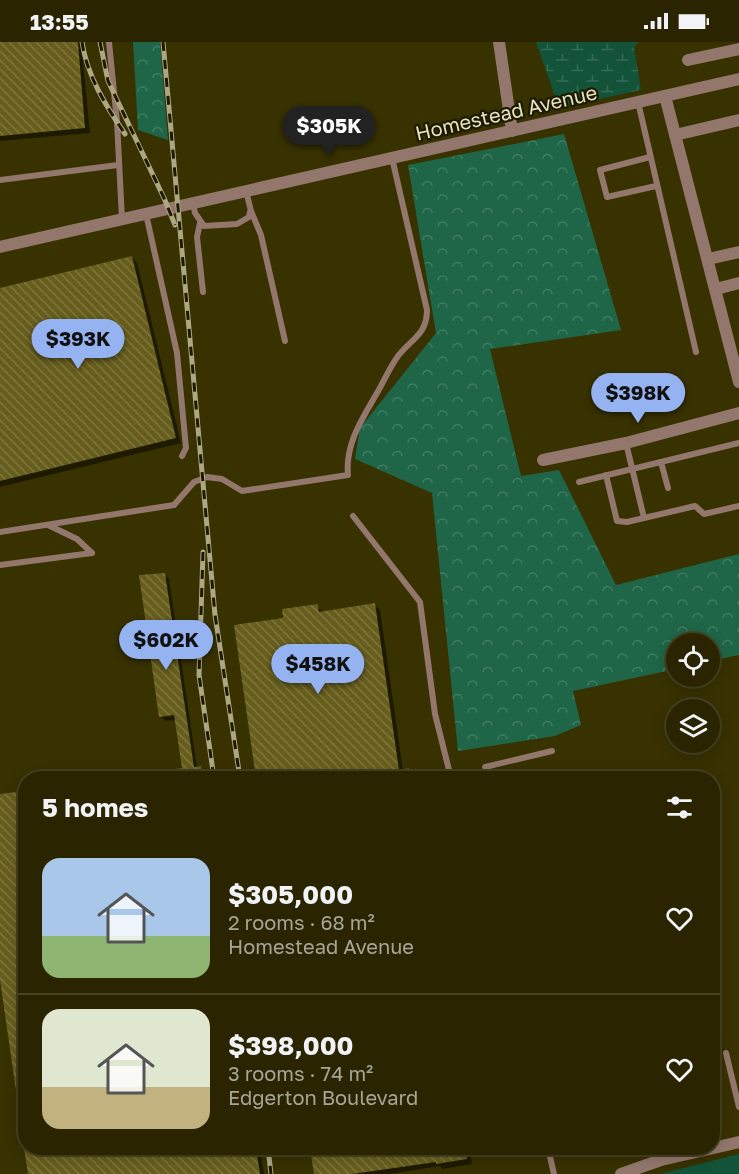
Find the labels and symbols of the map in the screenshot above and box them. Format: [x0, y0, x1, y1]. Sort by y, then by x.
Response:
street label: Homestead Avenue [413, 79, 599, 145]
pin: $305K [287, 106, 371, 157]
pin: $393K [36, 319, 120, 370]
pin: $398K [596, 373, 680, 424]
pin: $602K [124, 620, 208, 671]
pin: $458K [276, 644, 360, 695]

